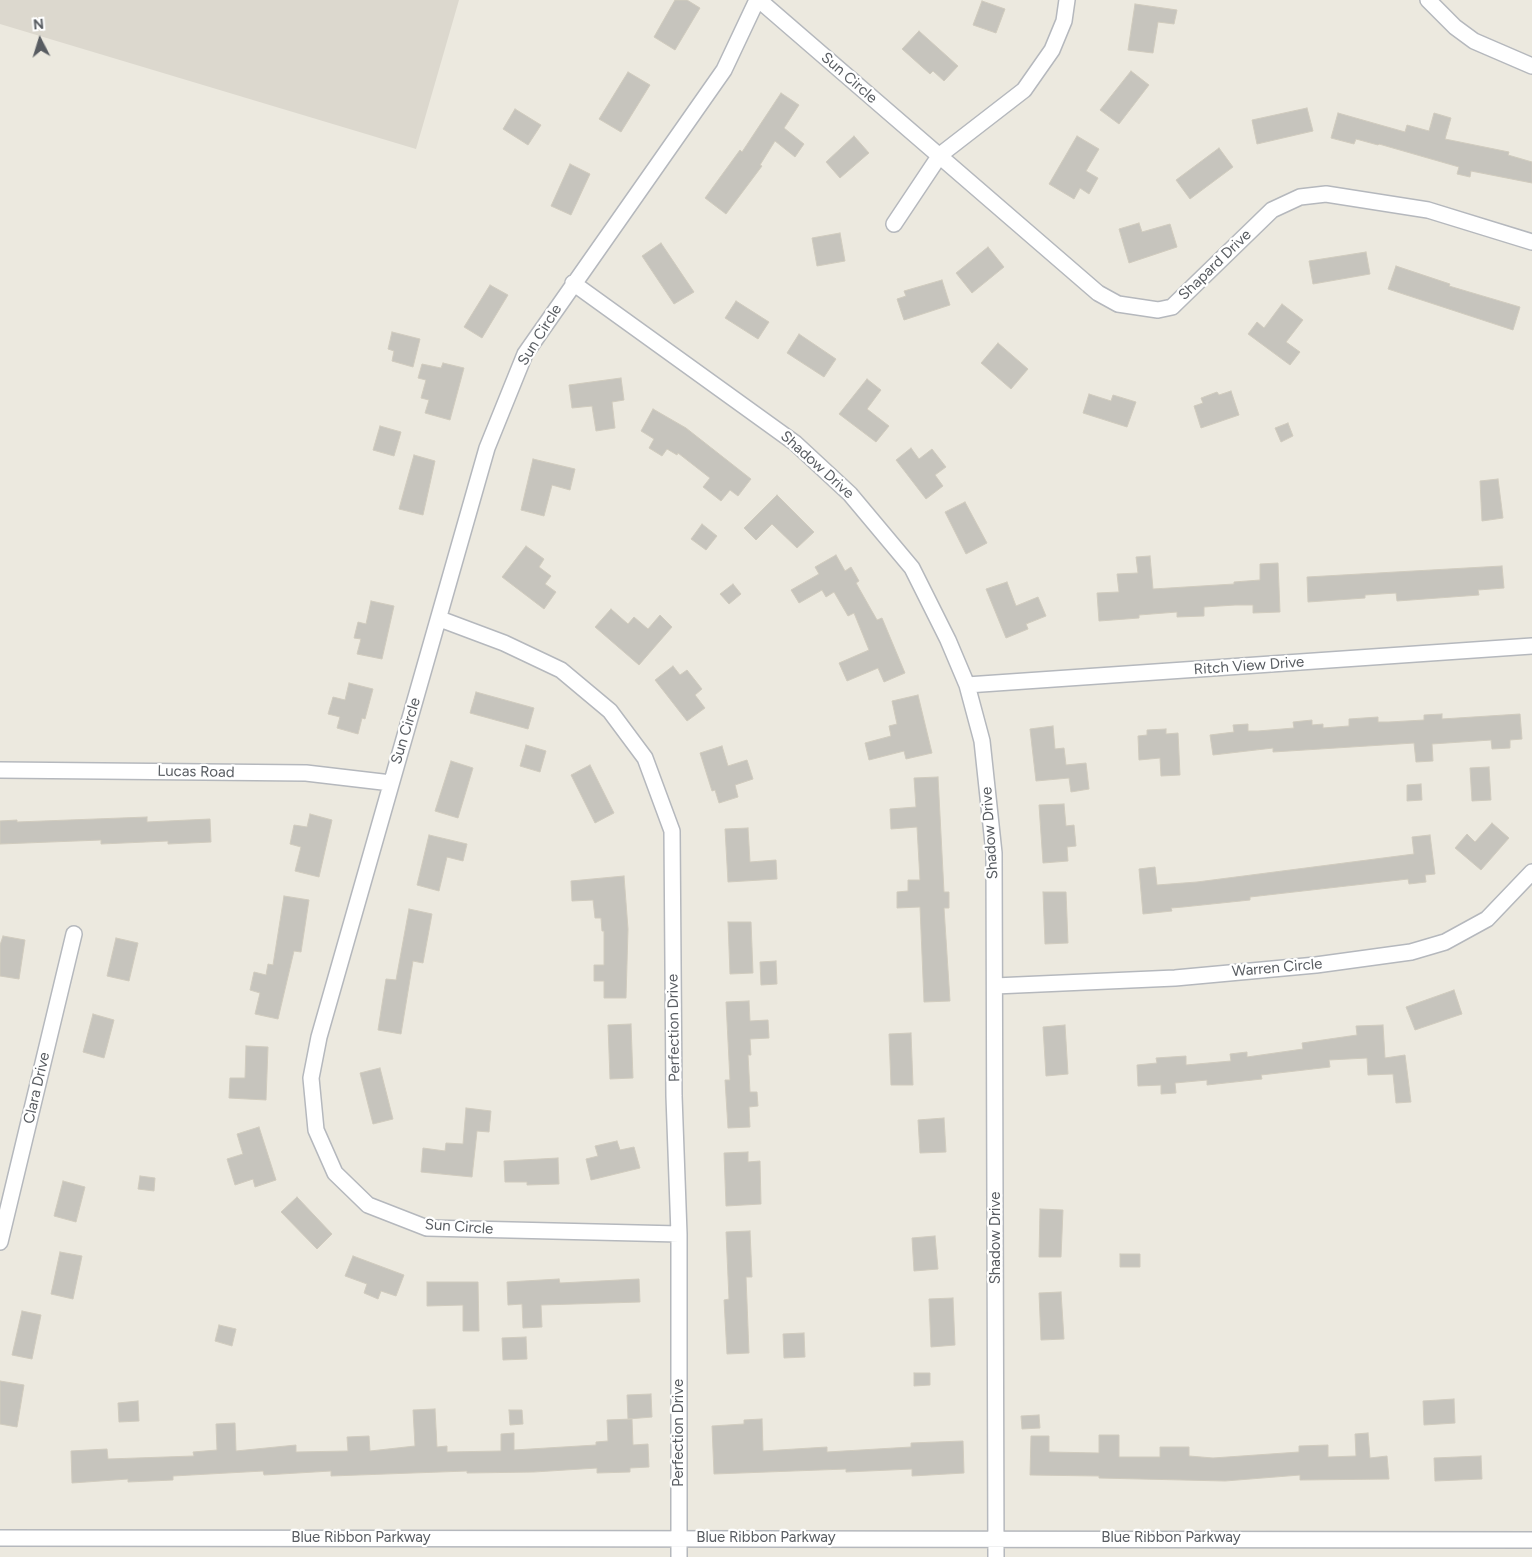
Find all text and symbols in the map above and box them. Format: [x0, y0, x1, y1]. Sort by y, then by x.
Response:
north arrow [15, 15, 65, 65]
text: N [33, 16, 45, 33]
street label: Sun Circle [817, 49, 881, 107]
street label: Shapard Drive [1175, 226, 1255, 304]
street label: Sun Circle [514, 301, 566, 369]
street label: Shadow Drive [777, 427, 857, 503]
street label: Ritch View Drive [1193, 653, 1305, 679]
street label: Sun Circle [387, 696, 425, 766]
street label: Lucas Road [157, 762, 235, 782]
street label: Shadow Drive [978, 786, 1002, 880]
street label: Warren Circle [1231, 955, 1323, 981]
street label: Perfection Drive [664, 974, 684, 1082]
street label: Clara Drive [20, 1050, 54, 1126]
street label: Shadow Drive [987, 1192, 1005, 1284]
street label: Sun Circle [424, 1216, 494, 1238]
street label: Perfection Drive [670, 1379, 688, 1487]
street label: Blue Ribbon Parkway [291, 1529, 431, 1547]
street label: Blue Ribbon Parkway [696, 1529, 836, 1547]
street label: Blue Ribbon Parkway [1101, 1529, 1241, 1547]

